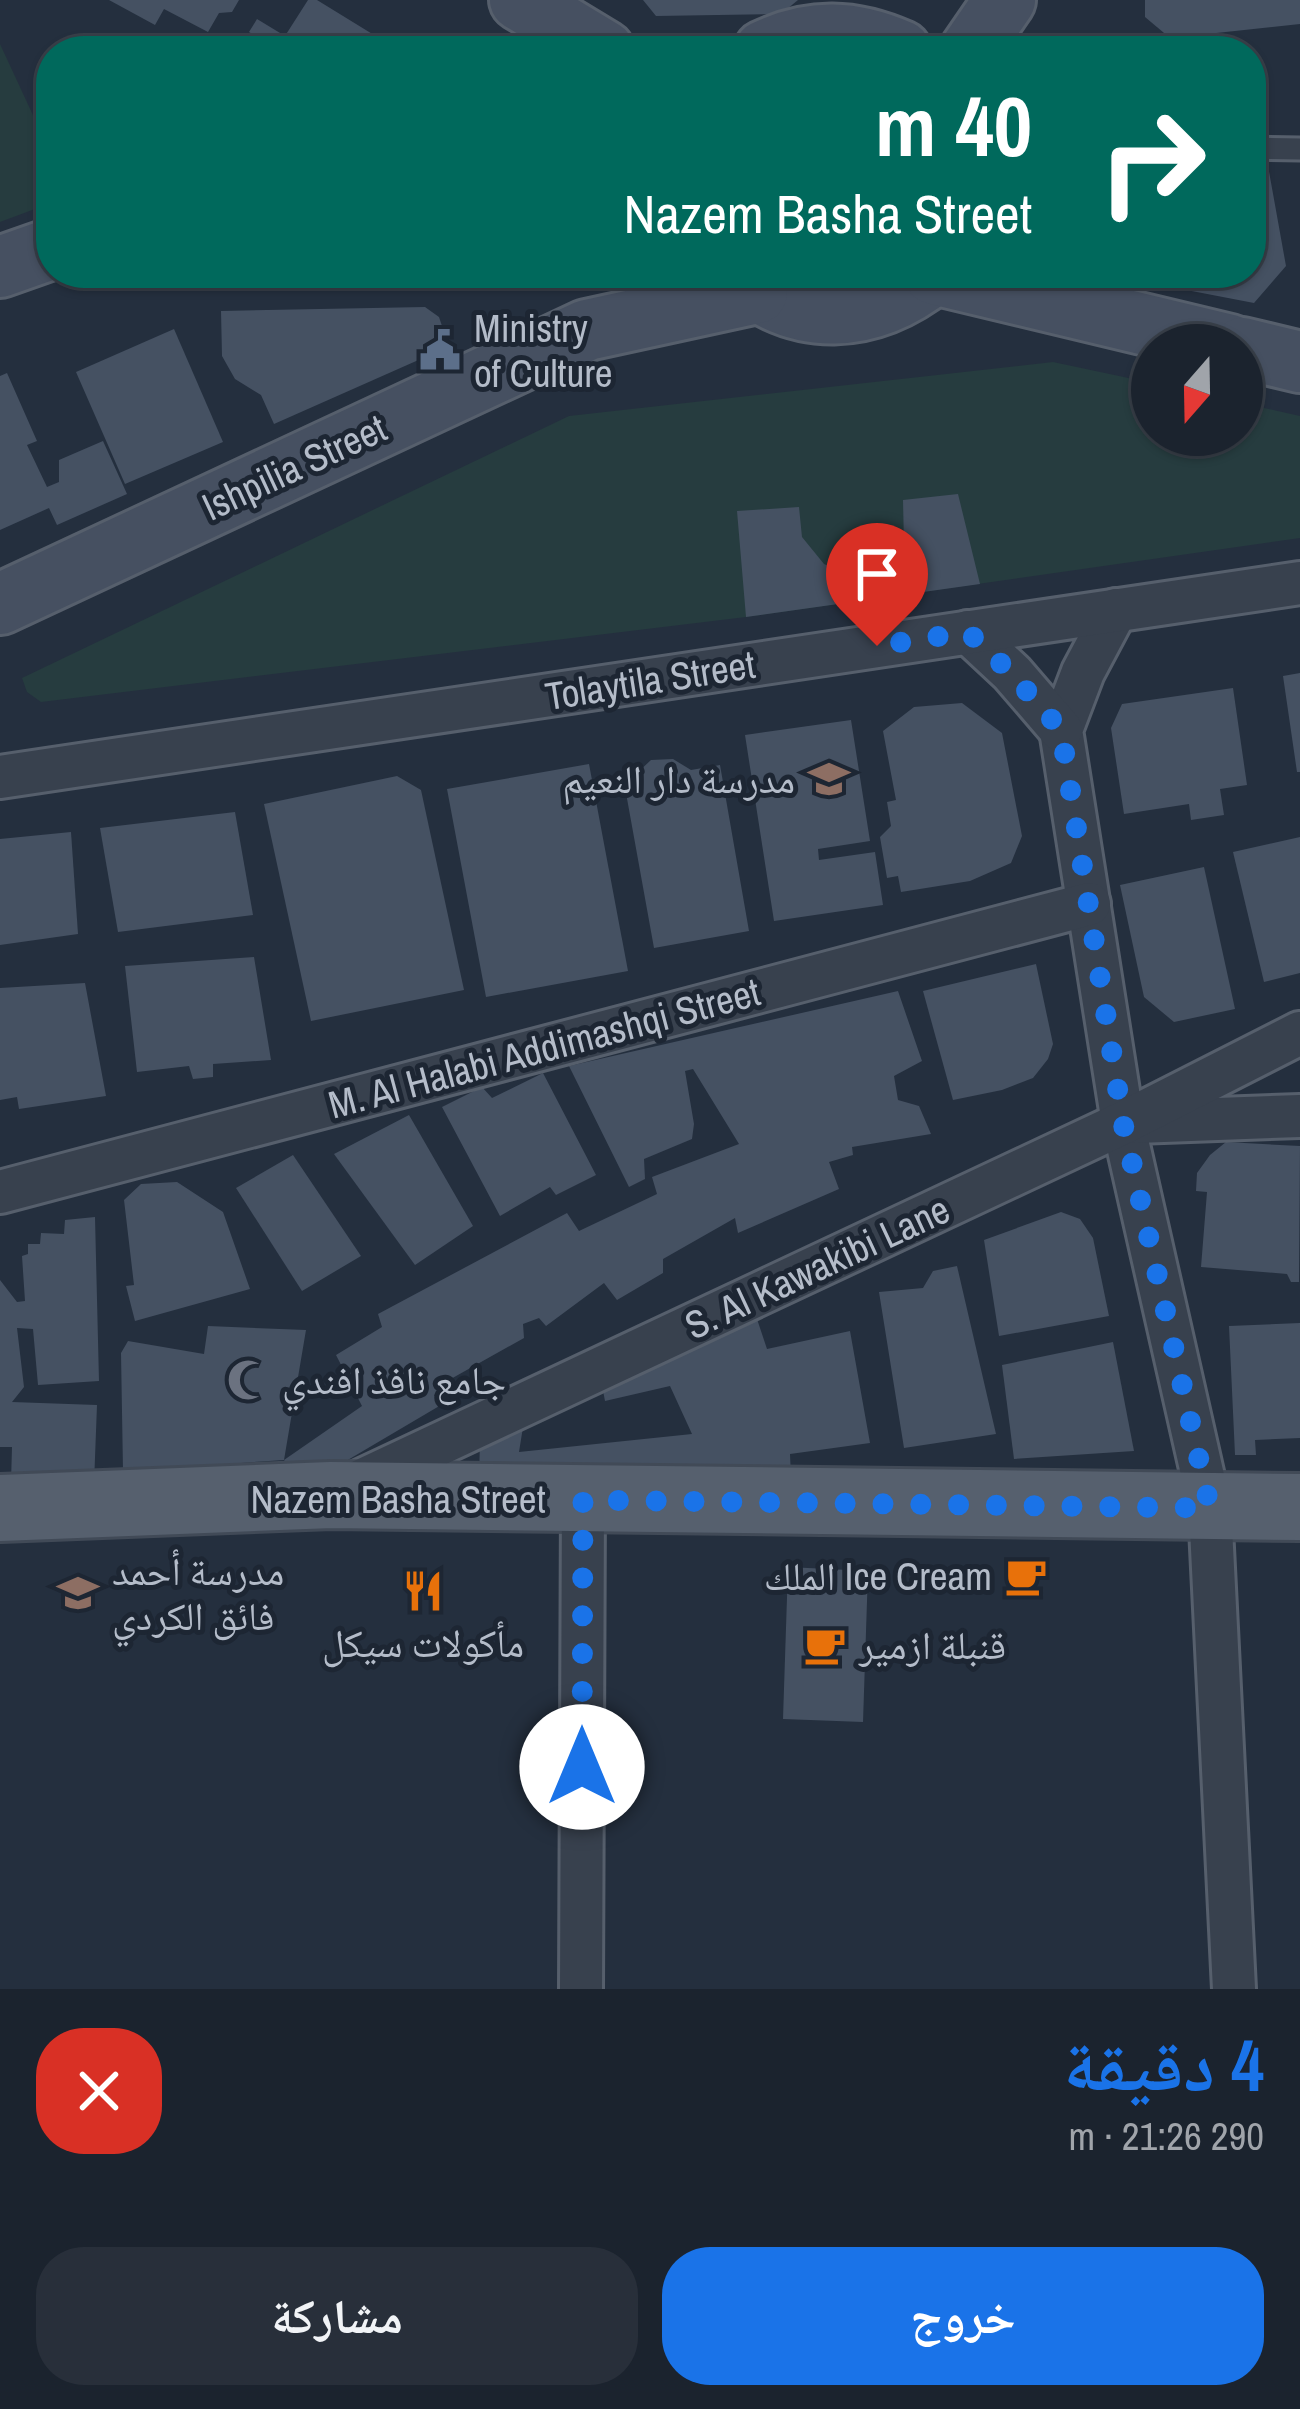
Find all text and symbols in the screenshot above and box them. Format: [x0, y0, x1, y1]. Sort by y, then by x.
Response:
text: 40 m [875, 69, 1032, 182]
icon: right [1074, 84, 1230, 240]
text: Nazem Basha Street [623, 177, 1032, 250]
place label: Ministry of Culture [474, 302, 613, 399]
north arrow [1131, 324, 1263, 456]
map controls [1131, 324, 1263, 456]
public building icon: Ministry of Culture [417, 327, 463, 373]
street label: Ishpilia Street [194, 402, 395, 532]
pin [826, 523, 928, 646]
icon: arrive [844, 541, 910, 607]
street label: Tolaytila Street [541, 638, 759, 722]
place label: مدرسة دار النعيم [562, 753, 795, 805]
school or university icon: مدرسة دار النعيم [806, 756, 852, 802]
street label: M. Al Halabi Addimashqi Street [323, 965, 765, 1131]
street label: S. Al Kawakibi Lane [676, 1183, 958, 1351]
place label: جامع نافذ افندي [282, 1354, 506, 1412]
mosque icon: جامع نافذ افندي [225, 1357, 271, 1403]
street label: Nazem Basha Street [250, 1473, 546, 1525]
place label: مدرسة أحمد فائق الكردي [112, 1545, 284, 1648]
place label: الملك Ice Cream [764, 1550, 992, 1602]
cafe icon: الملك Ice Cream [1003, 1553, 1049, 1599]
restaurant icon: مأكولات سيكل [400, 1568, 446, 1614]
school or university icon: مدرسة أحمد فائق الكردي [55, 1570, 101, 1616]
place label: مأكولات سيكل [322, 1617, 524, 1669]
place label: قنبلة ازمير [858, 1619, 1006, 1671]
cafe icon: قنبلة ازمير [802, 1622, 848, 1668]
position arrow [519, 1704, 645, 1830]
text: 4 دقيقة [1064, 2016, 1264, 2113]
button: close [36, 2028, 162, 2154]
text: 290 m · 21:26 [1068, 2110, 1264, 2162]
button: مشاركة [36, 2247, 638, 2385]
button: خروج [662, 2247, 1264, 2385]

